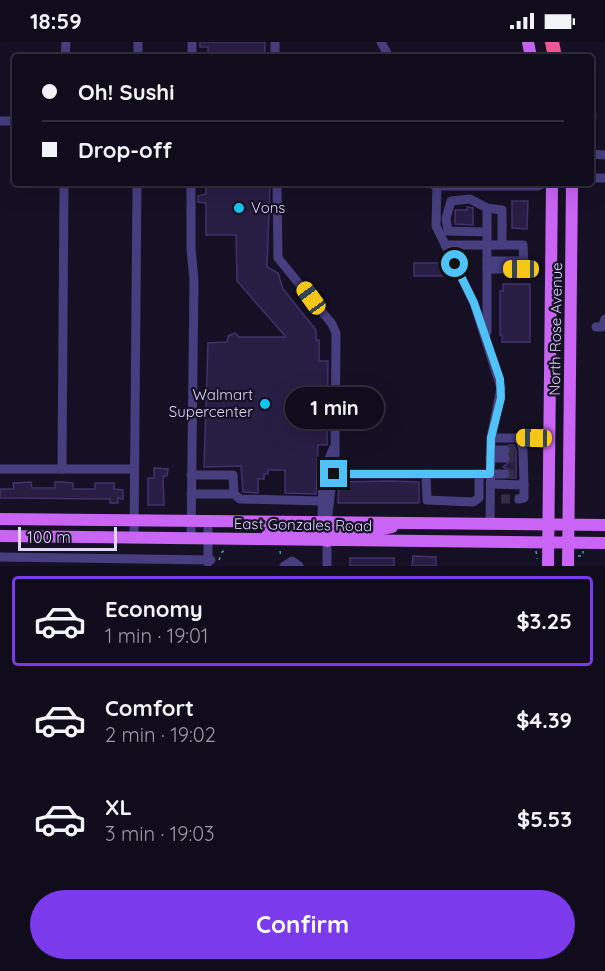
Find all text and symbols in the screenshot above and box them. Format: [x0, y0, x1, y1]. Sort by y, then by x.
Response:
text: 18:59 [30, 7, 82, 35]
text: Oh! Sushi [78, 78, 174, 106]
text: Drop-off [78, 136, 172, 164]
place label: Vons [251, 198, 285, 217]
marker: Vons [232, 201, 246, 215]
route start [441, 250, 468, 277]
car [503, 260, 539, 278]
street label: North Rose Avenue [545, 262, 566, 396]
car [293, 278, 329, 318]
place label: Walmart Supercenter [169, 385, 253, 421]
callout: 1 min [284, 387, 384, 429]
text: 1 min [310, 395, 359, 420]
marker: Walmart Supercenter [258, 397, 272, 411]
car [516, 429, 552, 447]
route end [320, 460, 347, 487]
street label: East Gonzales Road [234, 514, 372, 535]
scale bar [18, 524, 117, 552]
text: 100 m [27, 527, 71, 547]
icon: car [33, 594, 87, 648]
text: Economy [105, 595, 203, 623]
text: $3.25 [516, 607, 572, 635]
text: 1 min · 19:01 [105, 623, 208, 648]
icon: car [33, 693, 87, 747]
text: Comfort [105, 694, 194, 722]
text: $4.39 [516, 706, 572, 734]
text: 2 min · 19:02 [105, 722, 216, 747]
icon: car [33, 792, 87, 846]
text: XL [105, 793, 132, 821]
text: $5.53 [517, 805, 572, 833]
text: 3 min · 19:03 [105, 821, 215, 846]
button: Confirm [30, 890, 575, 959]

